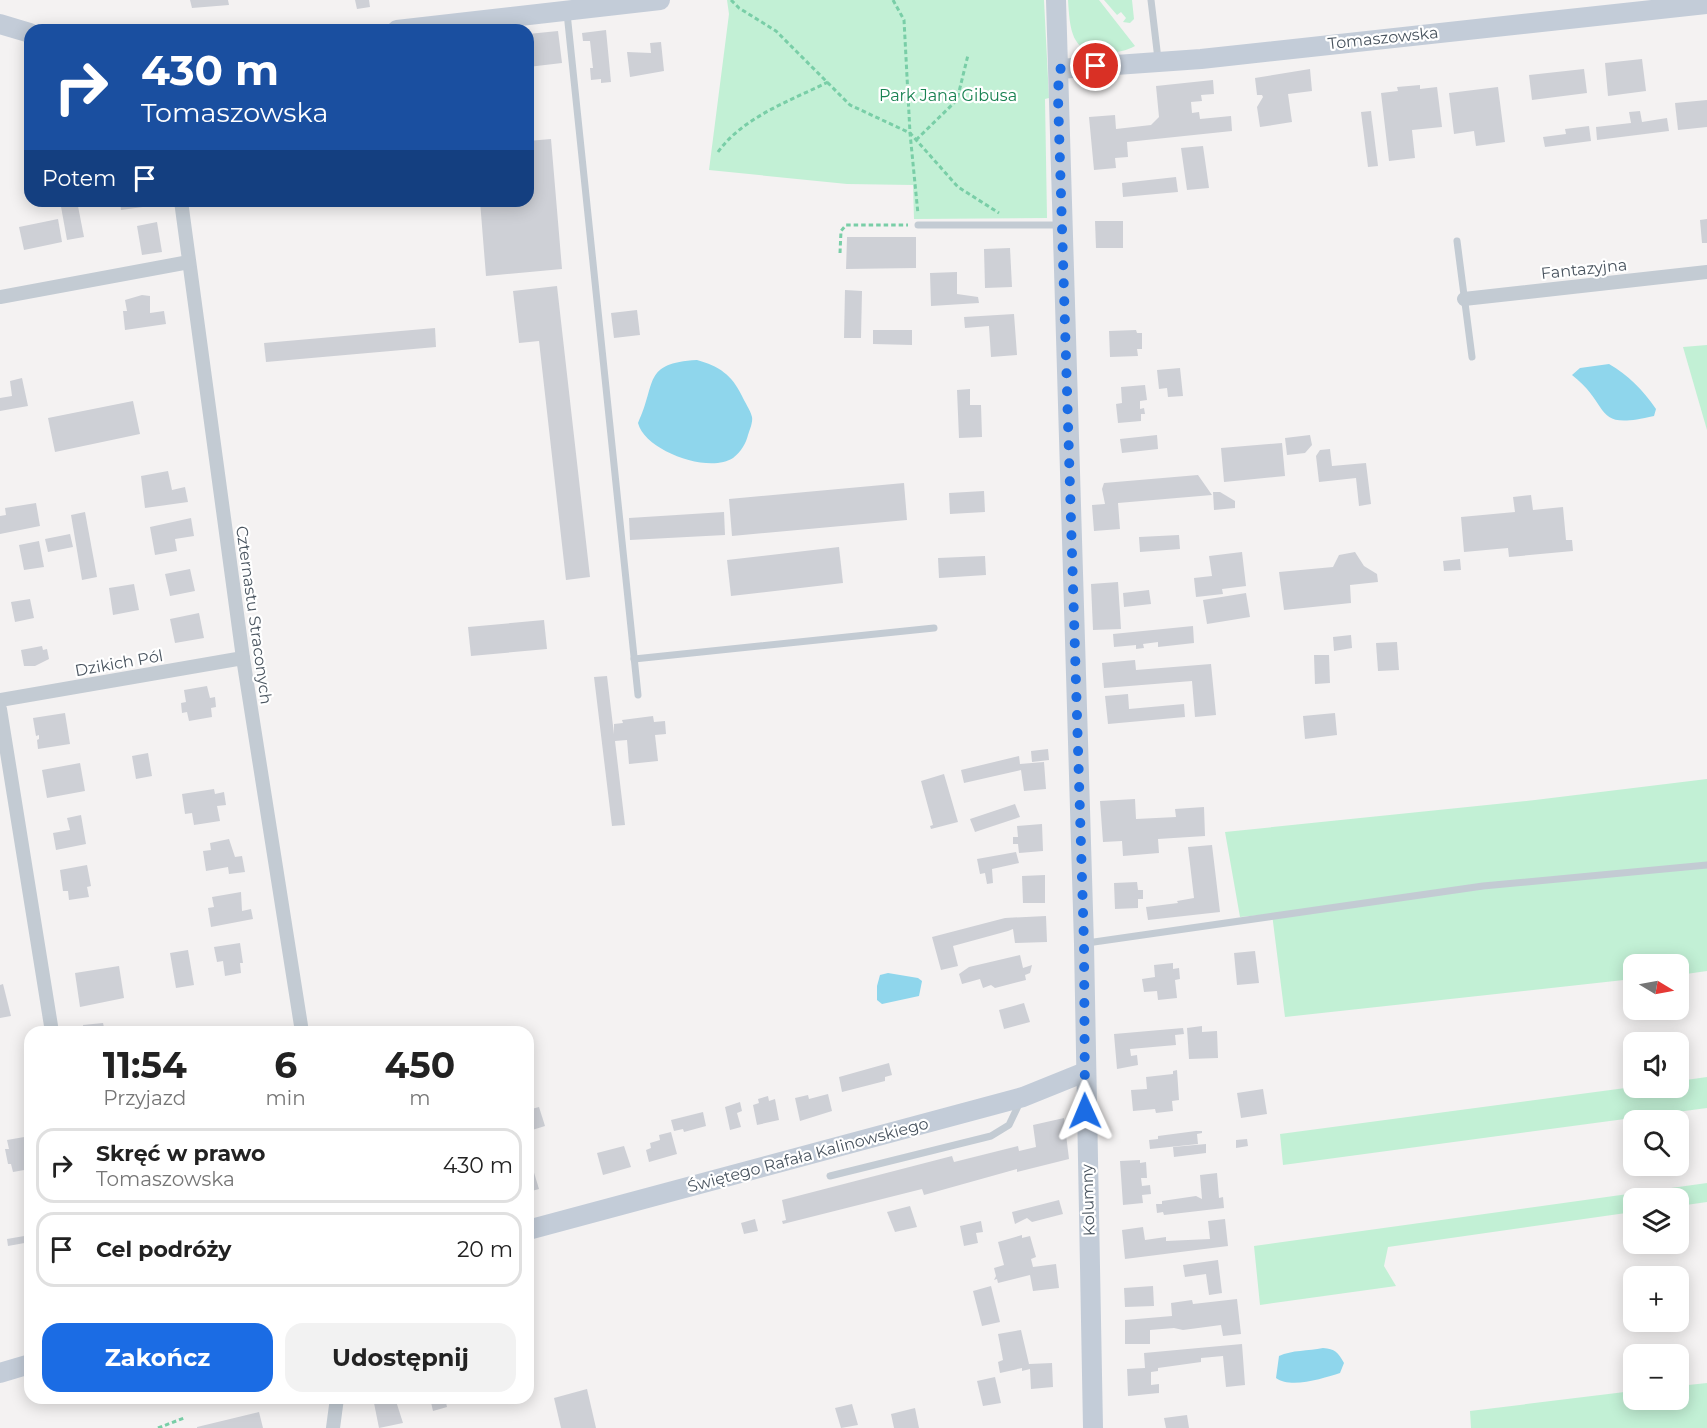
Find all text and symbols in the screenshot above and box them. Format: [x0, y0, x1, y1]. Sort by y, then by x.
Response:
street label: Tomaszowska [1327, 23, 1439, 53]
pin [1070, 40, 1121, 91]
text: 430 m [141, 44, 279, 96]
icon: right [42, 48, 120, 126]
icon: arrive [1079, 49, 1112, 82]
park label: Park Jana Gibusa [879, 86, 1017, 105]
text: Tomaszowska [141, 96, 328, 129]
icon: arrive [128, 162, 161, 195]
text: Potem [42, 165, 116, 192]
street label: Fantazyjna [1540, 255, 1628, 283]
street label: Czternastu Straconych [232, 525, 276, 705]
street label: Dzikich Pól [73, 646, 165, 680]
north arrow [1623, 954, 1689, 1020]
map controls [1623, 954, 1689, 1410]
button: sound [1623, 1032, 1689, 1098]
text: 11:54 [103, 1043, 187, 1087]
text: 6 [274, 1043, 297, 1087]
text: 450 [385, 1043, 455, 1087]
position arrow [1053, 1079, 1117, 1143]
text: Przyjazd [103, 1086, 186, 1110]
text: min [266, 1086, 306, 1110]
text: m [409, 1086, 430, 1110]
button: search [1623, 1110, 1689, 1176]
street label: Świętego Rafała Kalinowskiego [685, 1114, 931, 1196]
text: Skręć w prawo [96, 1140, 265, 1167]
icon: right [45, 1149, 78, 1182]
text: 430 m [443, 1152, 513, 1179]
street label: Kolumny [1077, 1163, 1099, 1236]
text: Tomaszowska [96, 1167, 235, 1191]
button: layers [1623, 1188, 1689, 1254]
icon: arrive [45, 1233, 78, 1266]
text: Cel podróży [96, 1236, 232, 1263]
text: 20 m [457, 1236, 513, 1263]
button: + [1623, 1266, 1689, 1332]
button: Zakończ [42, 1323, 273, 1392]
button: Udostępnij [285, 1323, 516, 1392]
button: − [1623, 1344, 1689, 1410]

